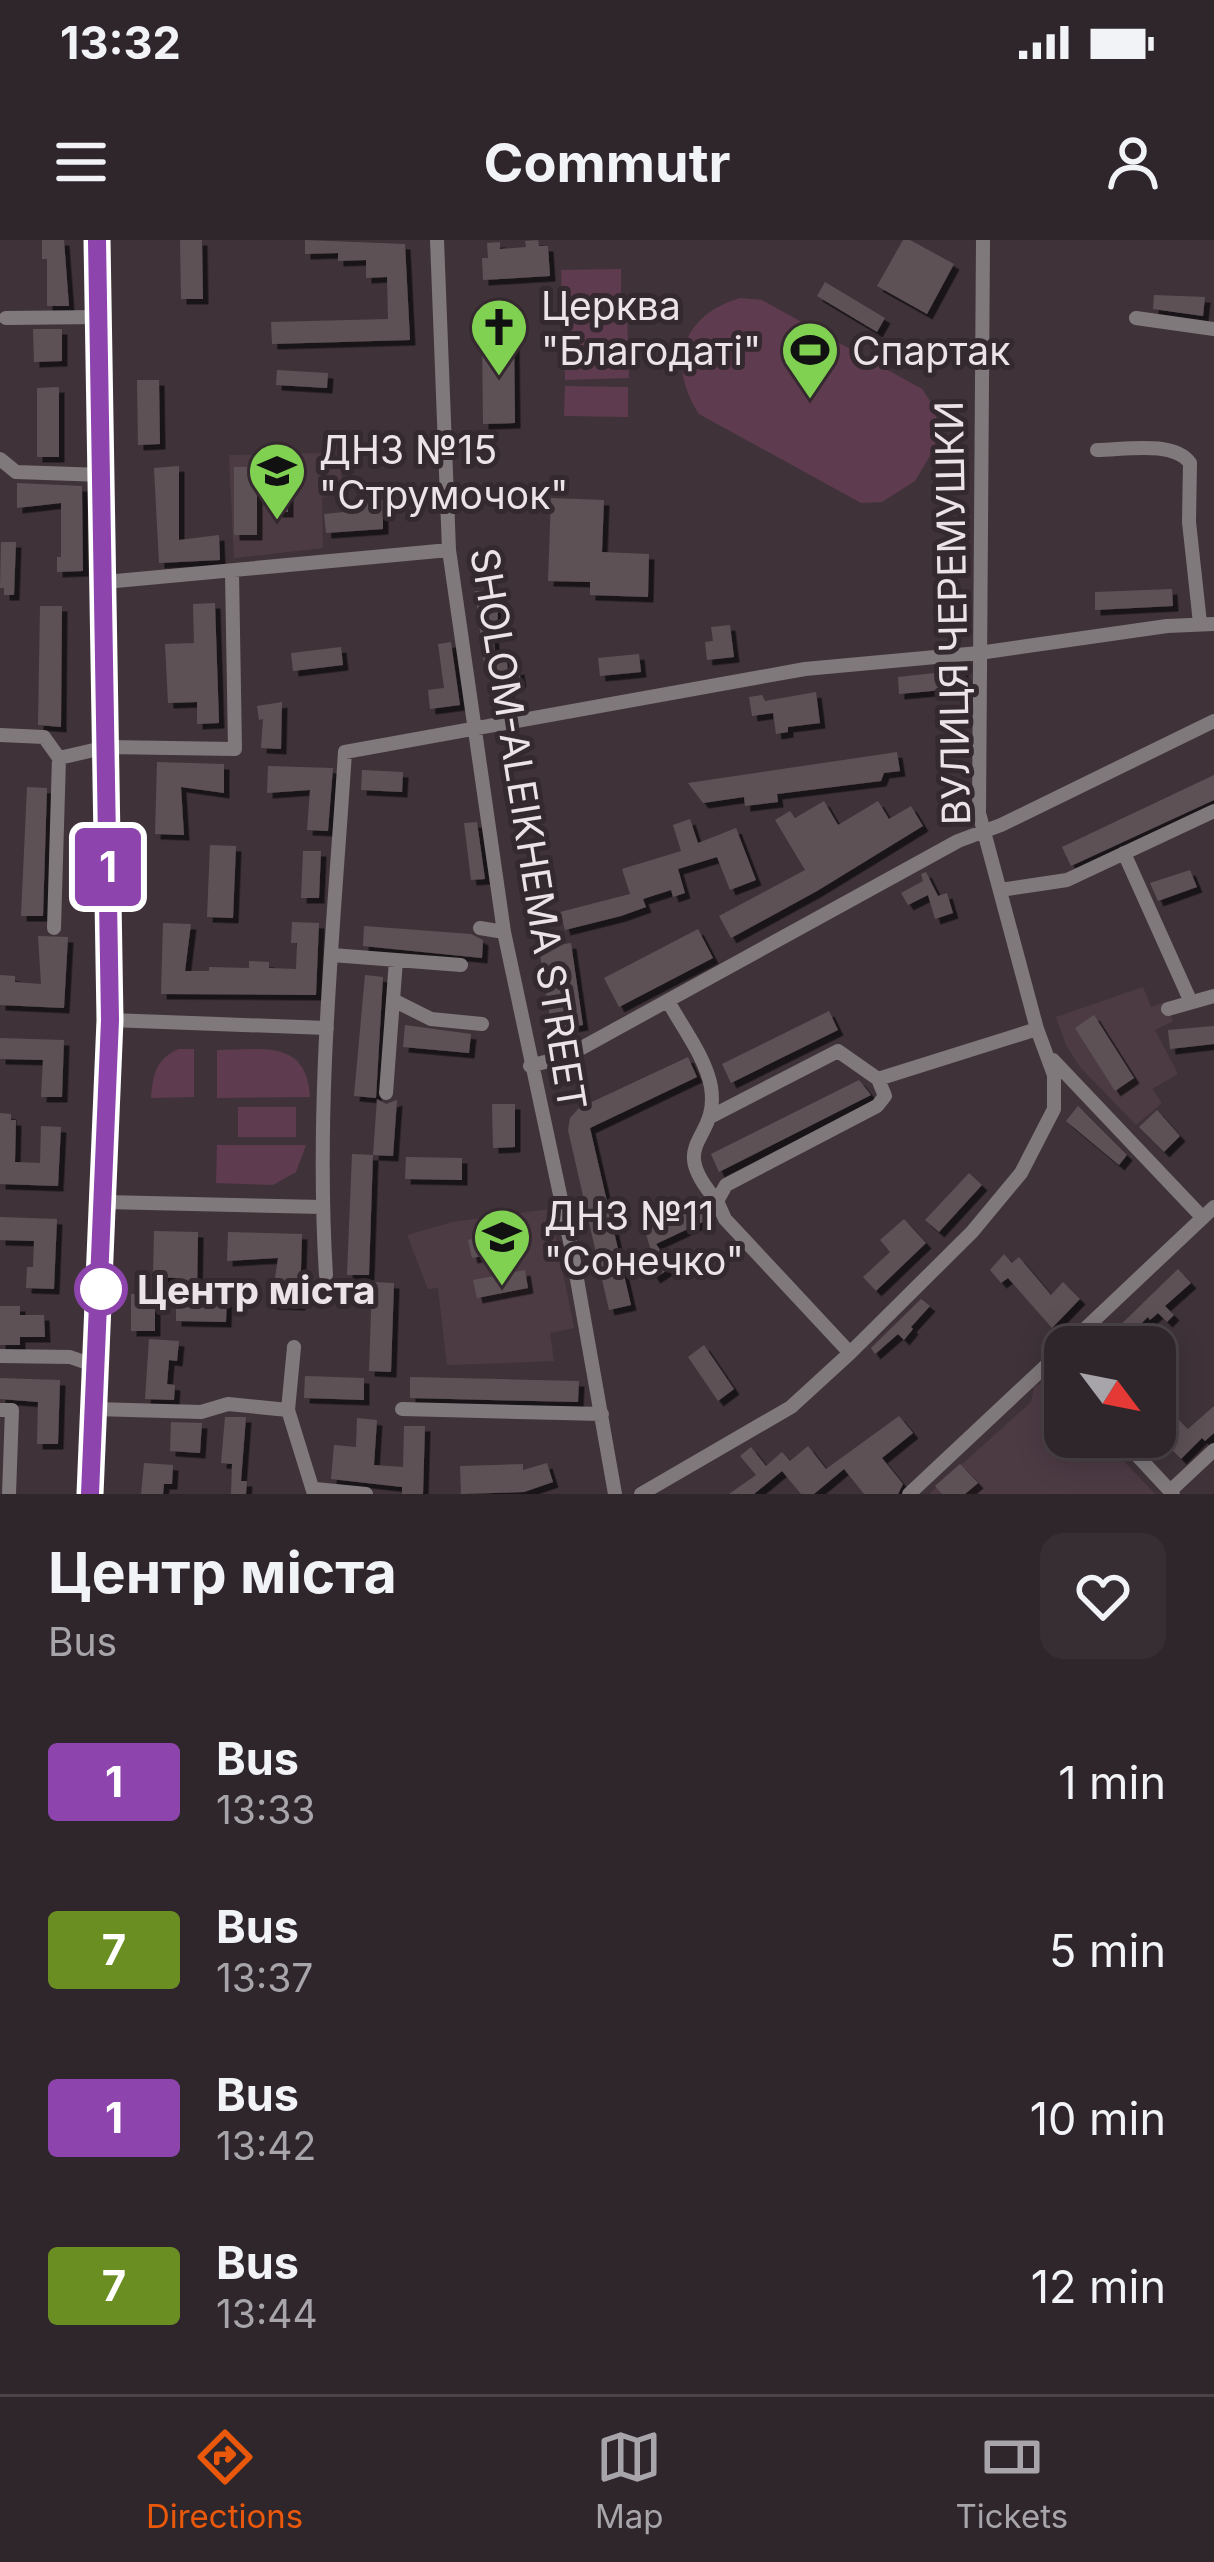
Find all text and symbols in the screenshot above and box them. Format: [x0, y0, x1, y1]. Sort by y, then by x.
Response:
text: 13:32 [60, 15, 181, 70]
icon: menu [48, 129, 114, 195]
icon: person [1100, 129, 1166, 195]
text: Commutr [483, 130, 731, 195]
place label: Церква "Благодаті" [541, 282, 761, 374]
church icon: Церква "Благодаті" [468, 296, 530, 378]
sports icon: Спартак [779, 319, 841, 401]
place label: Спартак [852, 327, 1010, 374]
street label: ВУЛИЦЯ ЧЕРЕМУШКИ [925, 400, 979, 826]
place label: ДНЗ №15 "Струмочок" [319, 426, 568, 518]
school or university icon: ДНЗ №15 "Струмочок" [246, 440, 308, 522]
street label: SHOLOM-ALEIKHEMA STREET [461, 545, 597, 1113]
line badge: 1 [69, 828, 147, 906]
text: 1 [99, 841, 117, 892]
place label: ДНЗ №11 "Сонечко" [544, 1192, 744, 1284]
school or university icon: ДНЗ №11 "Сонечко" [471, 1206, 533, 1288]
marker: Центр міста [76, 1264, 126, 1314]
place label: Центр міста [137, 1266, 376, 1313]
north arrow [1044, 1326, 1176, 1458]
map controls [1044, 1326, 1176, 1458]
button: heart [1040, 1533, 1166, 1659]
text: Центр міста [48, 1538, 397, 1607]
text: Bus [48, 1618, 117, 1665]
text: Bus [216, 1731, 299, 1786]
text: 1 min [1058, 1755, 1166, 1810]
text: 1 [105, 1756, 123, 1807]
text: 13:33 [216, 1786, 315, 1833]
text: Bus [216, 1899, 299, 1954]
text: 5 min [1049, 1923, 1166, 1978]
text: 7 [102, 1924, 126, 1975]
text: 13:37 [216, 1954, 313, 2001]
text: Bus [216, 2067, 299, 2122]
text: 10 min [1030, 2091, 1166, 2146]
text: 1 [105, 2092, 123, 2143]
text: 13:42 [216, 2122, 316, 2169]
text: Bus [216, 2235, 299, 2290]
text: 12 min [1031, 2259, 1166, 2314]
text: 7 [102, 2260, 126, 2311]
text: 13:44 [216, 2290, 318, 2337]
tab: Directions [146, 2424, 303, 2536]
tab: Map [595, 2424, 664, 2536]
tab: Tickets [955, 2424, 1068, 2536]

